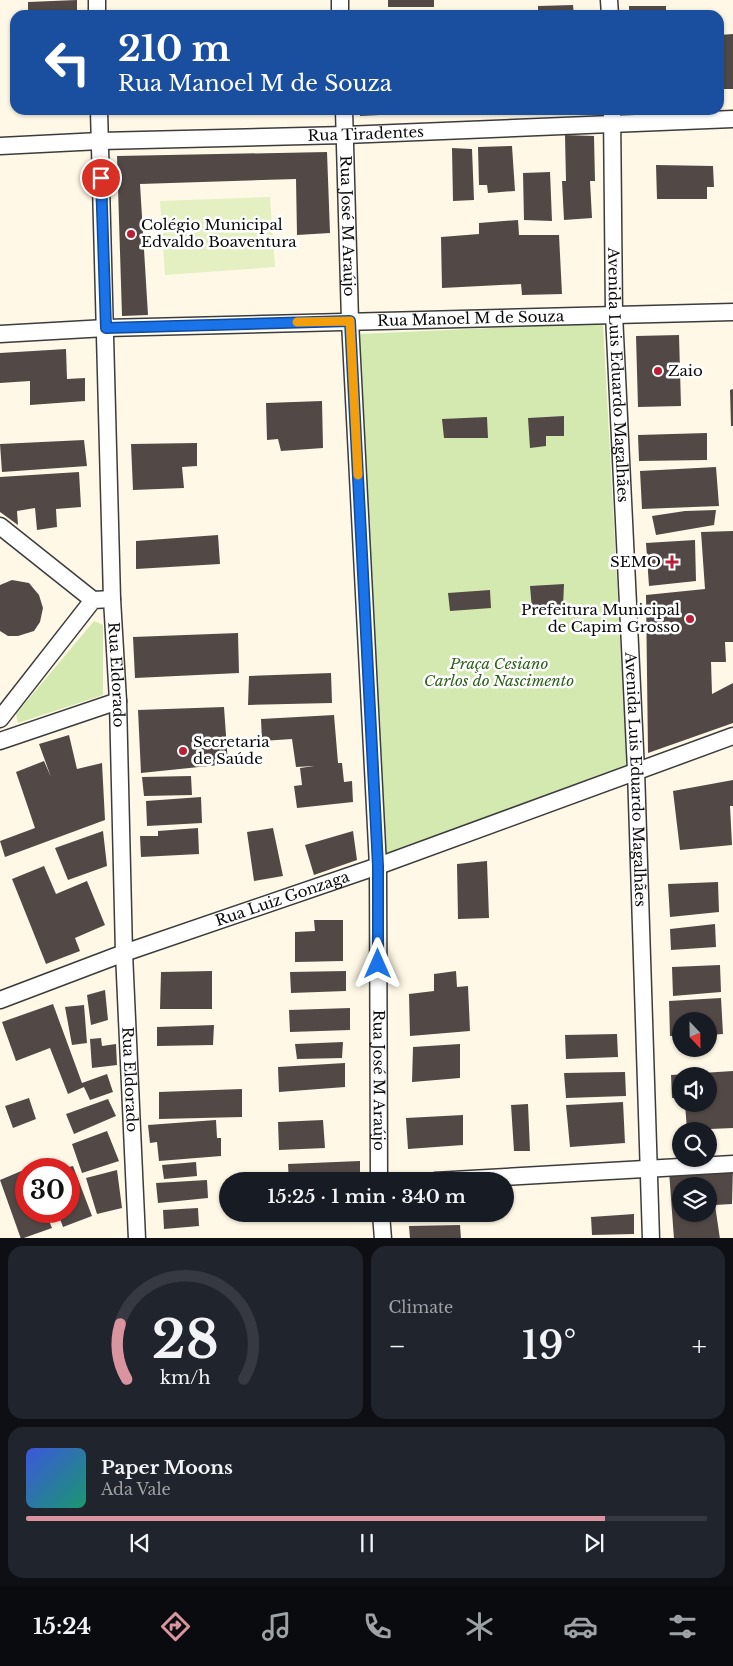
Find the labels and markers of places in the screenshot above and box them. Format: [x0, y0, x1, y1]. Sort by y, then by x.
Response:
pin [80, 157, 122, 199]
place label: Colégio Municipal Edvaldo Boaventura [141, 215, 297, 251]
marker: Colégio Municipal Edvaldo Boaventura [125, 228, 137, 240]
place label: Zaio [668, 361, 703, 380]
marker: Zaio [652, 365, 664, 377]
place label: SEMO [610, 552, 661, 571]
marker: SEMO [665, 555, 679, 569]
place label: Prefeitura Municipal de Capim Grosso [521, 600, 680, 636]
marker: Prefeitura Municipal de Capim Grosso [684, 613, 696, 625]
place label: Secretaria de Saúde [193, 732, 270, 768]
marker: Secretaria de Saúde [177, 745, 189, 757]

